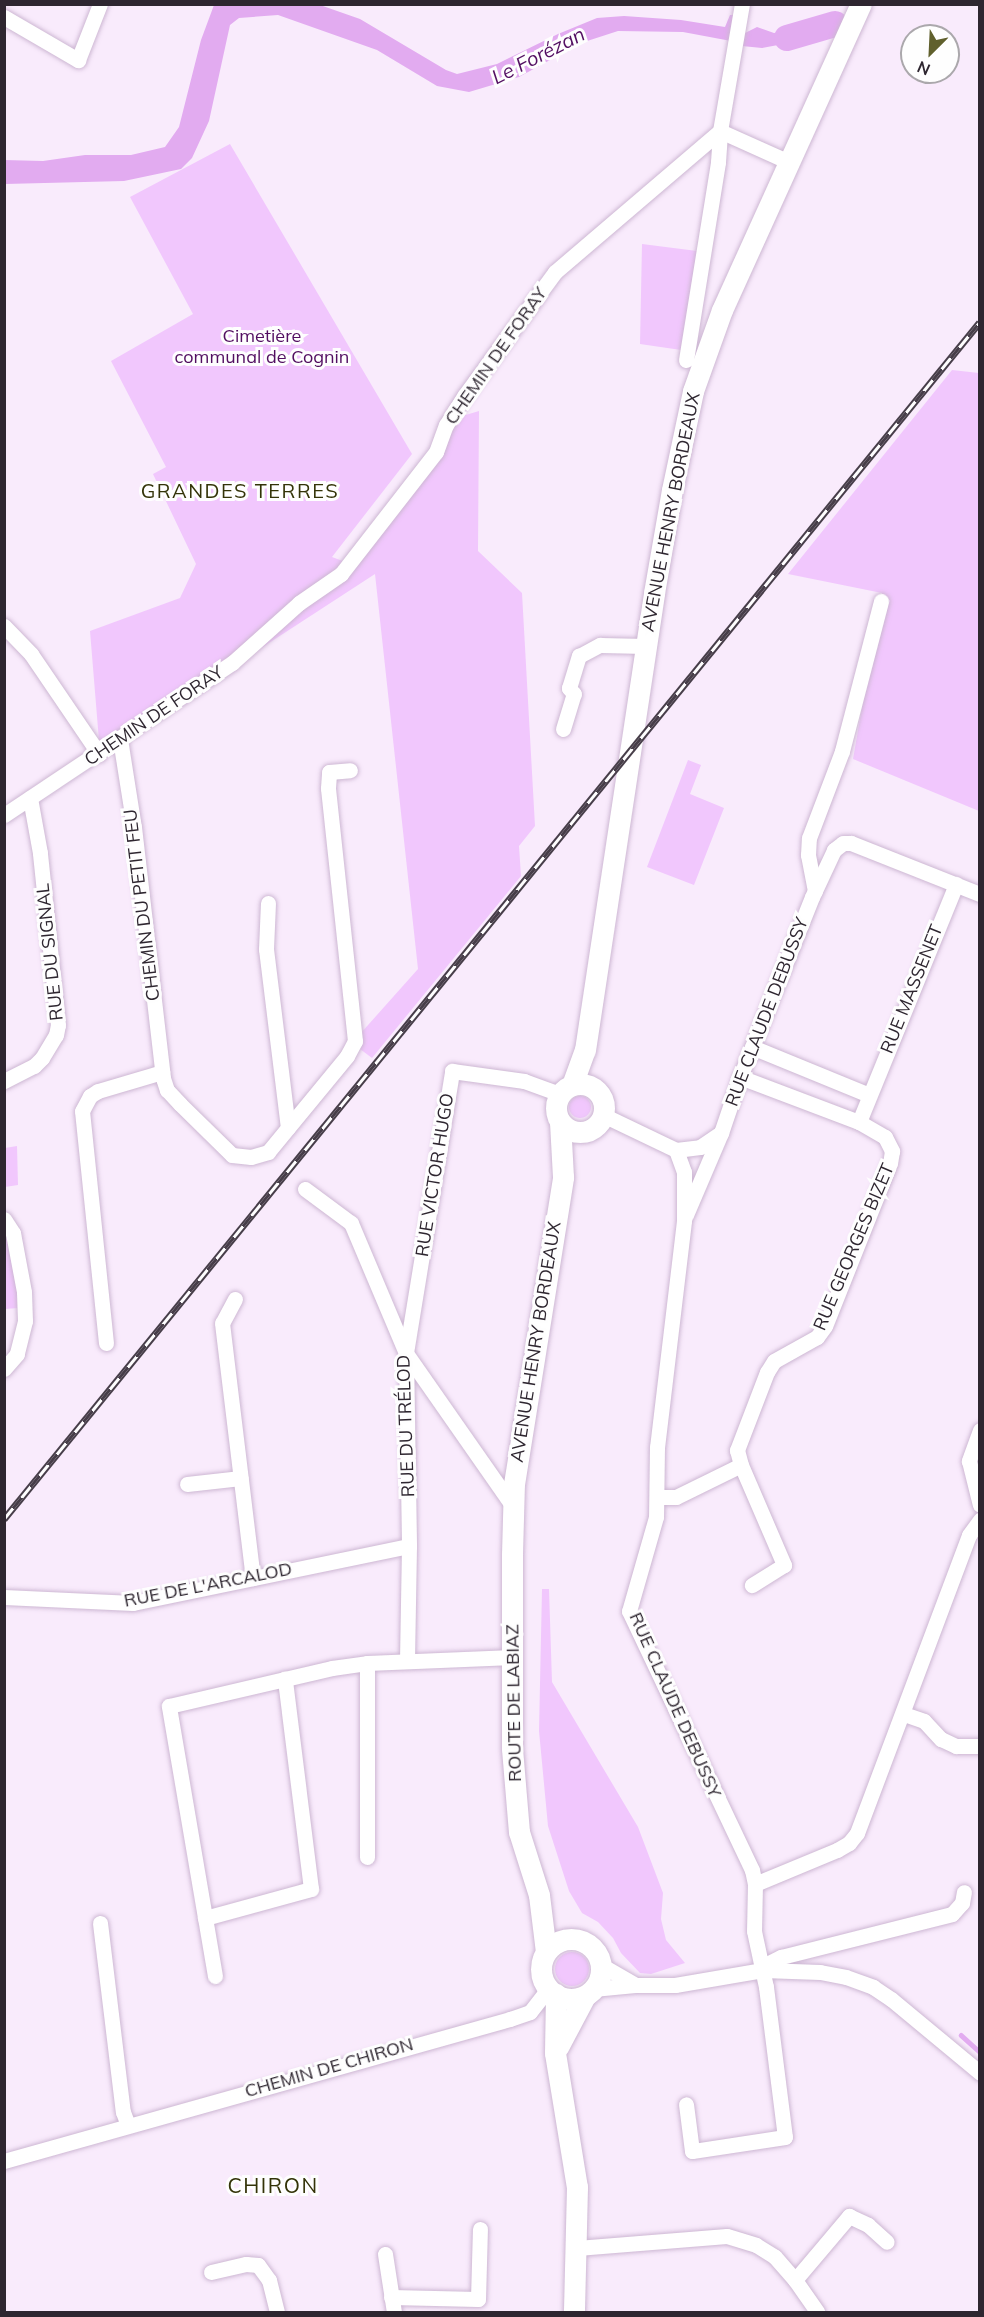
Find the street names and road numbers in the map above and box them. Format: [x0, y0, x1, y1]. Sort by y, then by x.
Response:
street label: CHEMIN DE FORAY [441, 283, 551, 429]
street label: AVENUE HENRY BORDEAUX [637, 391, 705, 633]
street label: CHEMIN DE FORAY [81, 662, 227, 770]
street label: CHEMIN DU PETIT FEU [120, 808, 164, 1002]
street label: RUE DU SIGNAL [32, 882, 68, 1022]
street label: RUE CLAUDE DEBUSSY [721, 915, 813, 1109]
street label: RUE MASSENET [876, 921, 948, 1057]
street label: RUE VICTOR HUGO [411, 1092, 459, 1258]
street label: RUE GEORGES BIZET [809, 1160, 899, 1334]
street label: AVENUE HENRY BORDEAUX [506, 1220, 566, 1464]
street label: RUE DU TRÉLOD [393, 1354, 419, 1498]
street label: RUE DE L'ARCALOD [122, 1558, 294, 1612]
street label: RUE CLAUDE DEBUSSY [624, 1609, 726, 1801]
street label: ROUTE DE LABIAZ [502, 1624, 526, 1782]
street label: CHEMIN DE CHIRON [242, 2034, 416, 2102]

